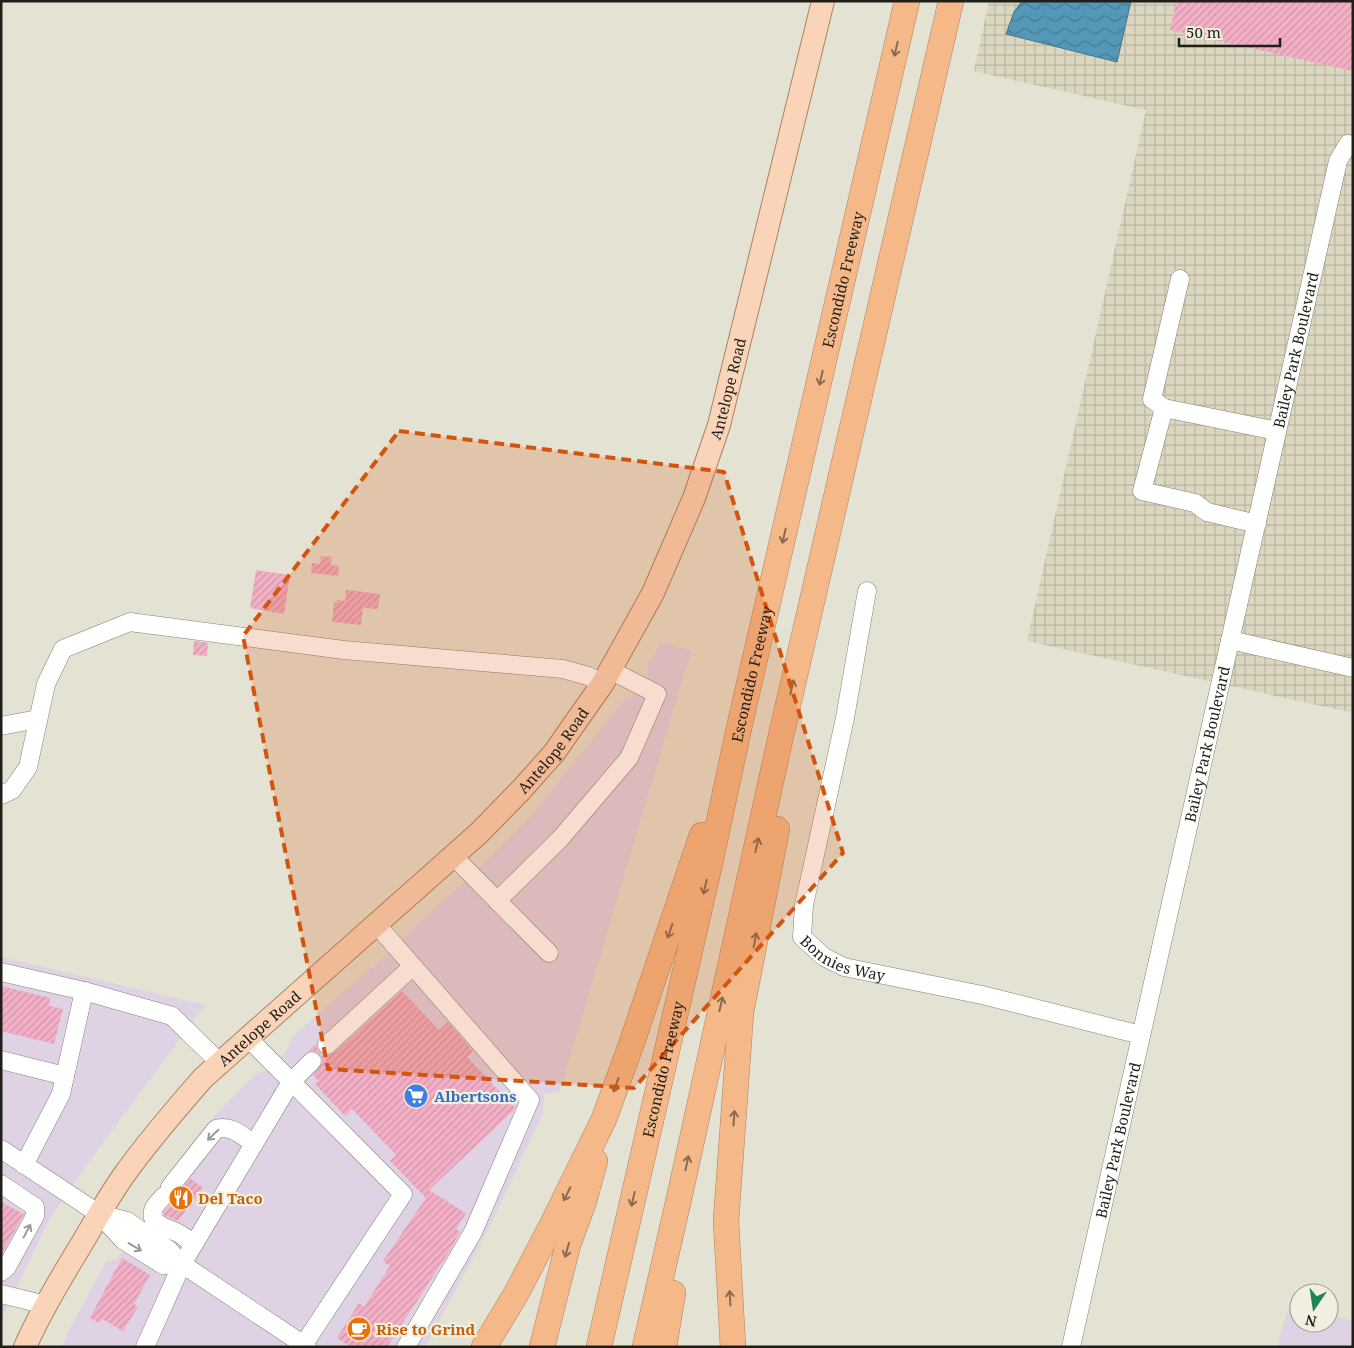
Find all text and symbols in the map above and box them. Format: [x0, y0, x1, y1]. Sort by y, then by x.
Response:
scale bar [1179, 15, 1280, 47]
text: 50 m [1186, 22, 1221, 42]
one-way arrow [891, 40, 900, 56]
street label: Escondido Freeway [817, 209, 868, 350]
street label: Bailey Park Boulevard [1268, 270, 1323, 430]
street label: Antelope Road [705, 336, 750, 442]
one-way arrow [816, 369, 825, 385]
one-way arrow [779, 528, 788, 544]
street label: Escondido Freeway [726, 603, 777, 744]
street label: Bailey Park Boulevard [1179, 664, 1234, 824]
one-way arrow [788, 679, 797, 695]
street label: Antelope Road [513, 703, 593, 797]
one-way arrow [753, 838, 762, 854]
one-way arrow [700, 878, 709, 894]
one-way arrow [664, 923, 674, 939]
street label: Bonnies Way [796, 930, 887, 985]
one-way arrow [751, 933, 761, 949]
street label: Antelope Road [214, 986, 305, 1070]
one-way arrow [717, 996, 727, 1012]
street label: Escondido Freeway [637, 999, 688, 1139]
street label: Bailey Park Boulevard [1090, 1060, 1145, 1220]
one-way arrow [611, 1077, 620, 1092]
supermarket icon: Albertsons [403, 1083, 429, 1109]
place label: Albertsons [434, 1086, 516, 1106]
one-way arrow [729, 1111, 738, 1127]
one-way arrow [207, 1128, 220, 1140]
one-way arrow [682, 1155, 692, 1171]
restaurant icon: Del Taco [168, 1185, 194, 1211]
one-way arrow [561, 1187, 571, 1202]
place label: Del Taco [198, 1188, 263, 1208]
one-way arrow [628, 1190, 637, 1206]
one-way arrow [23, 1224, 32, 1239]
one-way arrow [562, 1242, 572, 1258]
one-way arrow [127, 1243, 141, 1253]
north arrow [1289, 1283, 1339, 1333]
one-way arrow [726, 1290, 735, 1306]
text: N [1303, 1311, 1318, 1332]
cafe icon: Rise to Grind [346, 1316, 372, 1342]
place label: Rise to Grind [376, 1319, 476, 1339]

